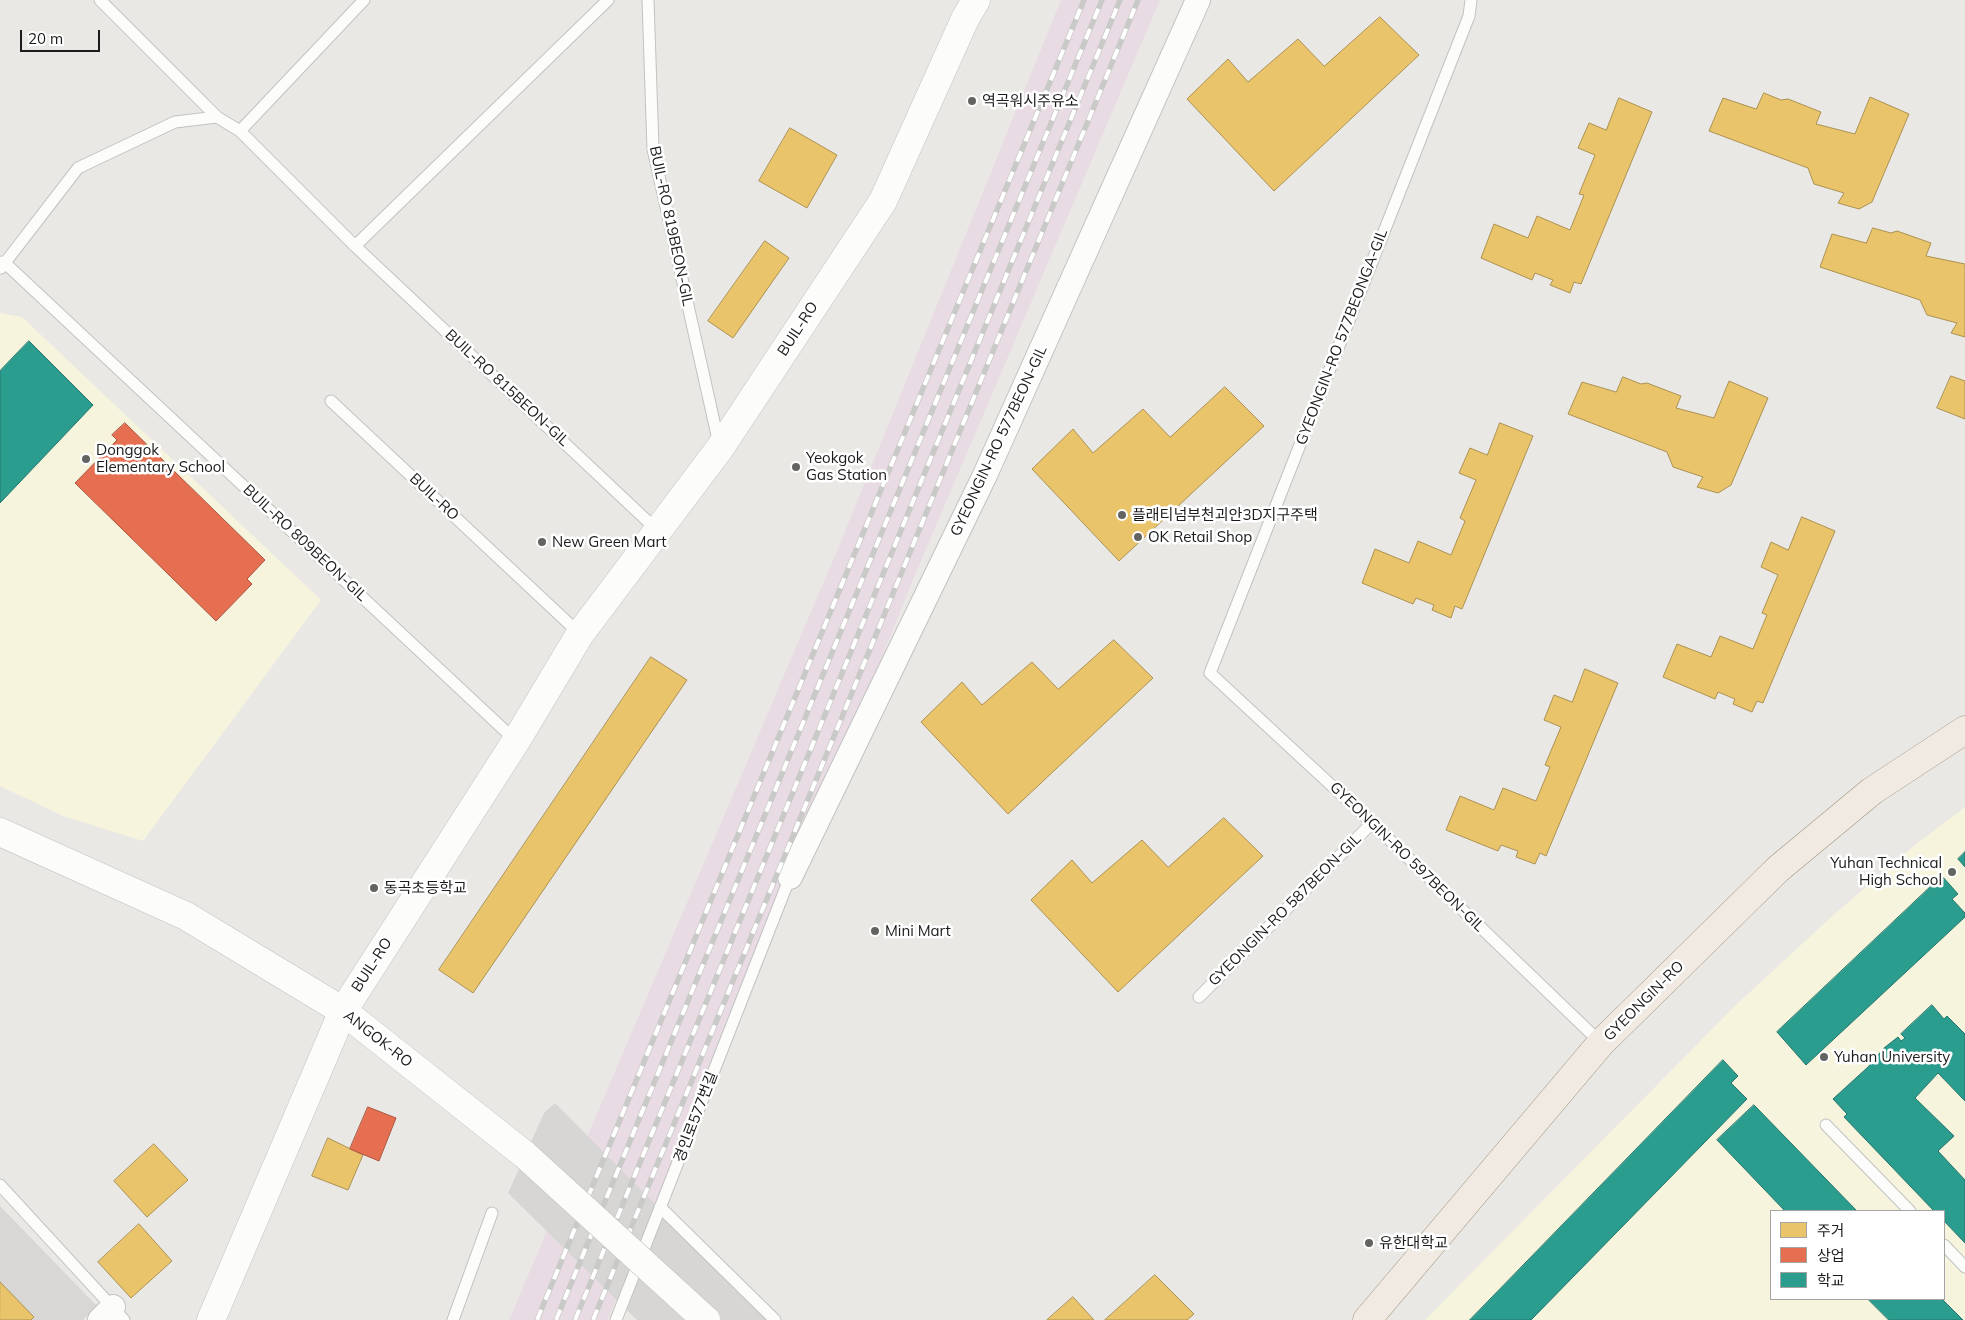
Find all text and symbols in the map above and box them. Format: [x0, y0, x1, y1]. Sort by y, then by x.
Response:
scale bar [22, 20, 102, 52]
text: 20 m [28, 29, 63, 48]
place label: 역곡워시주유소 [982, 92, 1079, 110]
marker: 역곡워시주유소 [966, 95, 978, 107]
street label: BUIL-RO 819BEON-GIL [645, 144, 697, 308]
street label: GYEONGIN-RO 577BEONGA-GIL [1292, 227, 1392, 447]
street label: BUIL-RO [774, 299, 822, 359]
street label: BUIL-RO 815BEON-GIL [441, 326, 573, 450]
street label: GYEONGIN-RO 577BEON-GIL [947, 343, 1051, 539]
place label: Donggok Elementary School [96, 441, 225, 476]
place label: Yeokgok Gas Station [806, 449, 887, 484]
marker: Donggok Elementary School [80, 453, 92, 465]
marker: Yeokgok Gas Station [790, 461, 802, 473]
street label: BUIL-RO [406, 470, 462, 524]
street label: BUIL-RO 809BEON-GIL [239, 481, 371, 605]
place label: 플래티넘부천괴안3D지구주택 [1132, 506, 1318, 524]
marker: 플래티넘부천괴안3D지구주택 [1116, 509, 1128, 521]
place label: OK Retail Shop [1148, 528, 1252, 546]
marker: OK Retail Shop [1132, 531, 1144, 543]
place label: New Green Mart [552, 533, 667, 551]
marker: New Green Mart [536, 536, 548, 548]
street label: GYEONGIN-RO 597BEON-GIL [1326, 778, 1488, 936]
street label: GYEONGIN-RO 587BEON-GIL [1205, 830, 1365, 990]
place label: Yuhan Technical High School [1830, 854, 1942, 889]
marker: Yuhan Technical High School [1946, 866, 1958, 878]
place label: 동곡초등학교 [384, 879, 467, 897]
marker: 동곡초등학교 [368, 882, 380, 894]
place label: Mini Mart [885, 922, 951, 940]
marker: Mini Mart [869, 925, 881, 937]
street label: BUIL-RO [348, 935, 396, 995]
street label: GYEONGIN-RO [1600, 957, 1688, 1045]
street label: ANGOK-RO [340, 1007, 416, 1071]
place label: Yuhan University [1834, 1048, 1950, 1066]
marker: Yuhan University [1818, 1051, 1830, 1063]
street label: 경인로577번길 [670, 1069, 722, 1165]
legend [1770, 1210, 1945, 1300]
text: 주거 [1817, 1221, 1845, 1240]
place label: 유한대학교 [1379, 1234, 1448, 1252]
marker: 유한대학교 [1363, 1237, 1375, 1249]
text: 상업 [1817, 1246, 1845, 1265]
text: 학교 [1817, 1271, 1845, 1290]

